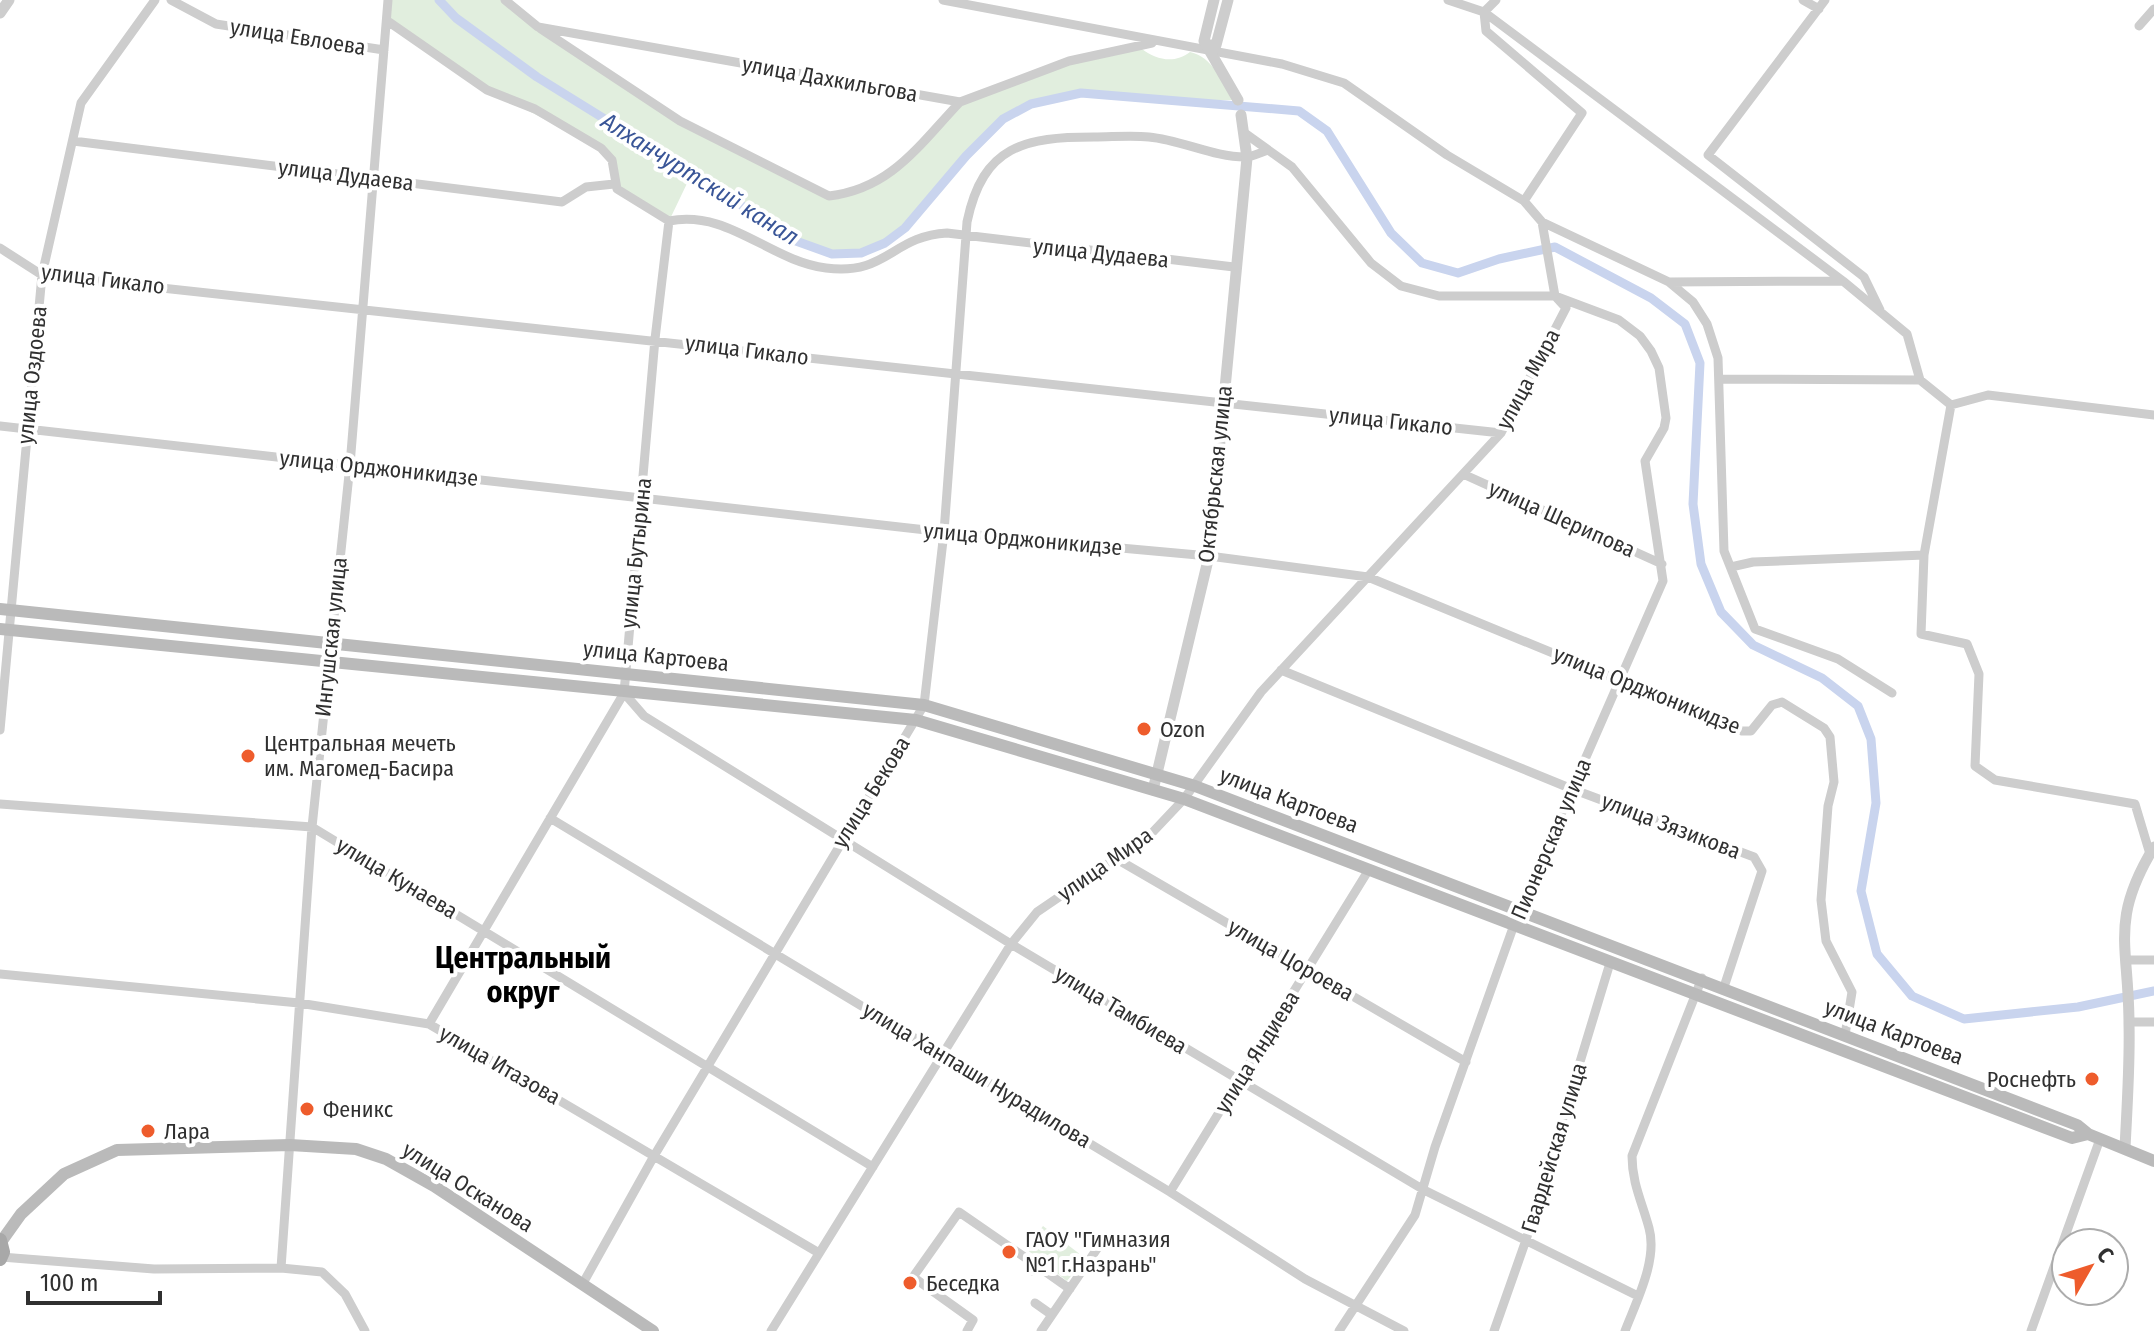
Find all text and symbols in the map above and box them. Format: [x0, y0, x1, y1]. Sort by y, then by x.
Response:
street label: улица Евлоева [228, 13, 368, 61]
street label: улица Дахкильгова [740, 50, 920, 108]
water label: Алханчуртский канал [595, 106, 804, 251]
street label: улица Дудаева [277, 153, 415, 197]
street label: улица Дудаева [1032, 232, 1170, 274]
street label: улица Гикало [40, 258, 166, 300]
street label: улица Оздоева [11, 305, 53, 445]
street label: улица Мира [1490, 324, 1566, 434]
street label: улица Гикало [684, 329, 810, 371]
street label: Октябрьская улица [1192, 384, 1238, 564]
street label: улица Гикало [1328, 401, 1454, 441]
street label: улица Орджоникидзе [278, 444, 480, 492]
street label: улица Шерипова [1484, 475, 1640, 563]
street label: улица Бутырина [615, 476, 657, 630]
street label: улица Орджоникидзе [922, 517, 1124, 561]
street label: Ингушская улица [309, 556, 353, 718]
street label: улица Картоева [582, 635, 730, 677]
street label: улица Орджоникидзе [1549, 640, 1745, 740]
place label: Ozon [1160, 716, 1205, 743]
marker: Ozon [1135, 720, 1153, 738]
place label: Центральная мечеть им. Магомед-Басира [264, 730, 456, 782]
street label: улица Бекова [826, 731, 916, 853]
marker: Центральная мечеть им. Магомед-Басира [239, 747, 257, 765]
street label: Пионерская улица [1505, 754, 1597, 924]
street label: улица Картоева [1216, 761, 1362, 839]
street label: улица Зязикова [1598, 787, 1744, 865]
street label: улица Мира [1052, 821, 1158, 907]
street label: улица Кунаева [331, 831, 463, 925]
street label: улица Цороева [1223, 913, 1359, 1007]
district label: Центральный округ [435, 940, 611, 1010]
street label: улица Тамбиева [1050, 960, 1192, 1060]
street label: улица Яндиева [1209, 986, 1305, 1118]
street label: улица Картоева [1821, 993, 1967, 1071]
street label: улица Ханпаши Нурадилова [858, 996, 1096, 1154]
street label: улица Итазова [435, 1019, 565, 1111]
street label: Гвардейская улица [1515, 1060, 1593, 1236]
place label: Роснефть [1987, 1066, 2076, 1093]
marker: Роснефть [2083, 1070, 2101, 1088]
place label: Феникс [323, 1096, 394, 1123]
marker: Феникс [298, 1100, 316, 1118]
place label: Лара [164, 1118, 210, 1145]
marker: Лара [139, 1122, 157, 1140]
street label: улица Осканова [398, 1136, 538, 1238]
place label: ГАОУ "Гимназия №1 г.Назрань" [1025, 1226, 1171, 1278]
north arrow [2050, 1227, 2130, 1307]
text: С [2091, 1242, 2120, 1268]
marker: ГАОУ "Гимназия №1 г.Назрань" [1000, 1243, 1018, 1261]
scale bar [28, 1255, 160, 1305]
text: 100 m [40, 1269, 98, 1297]
place label: Беседка [926, 1270, 1000, 1297]
marker: Беседка [901, 1274, 919, 1292]

